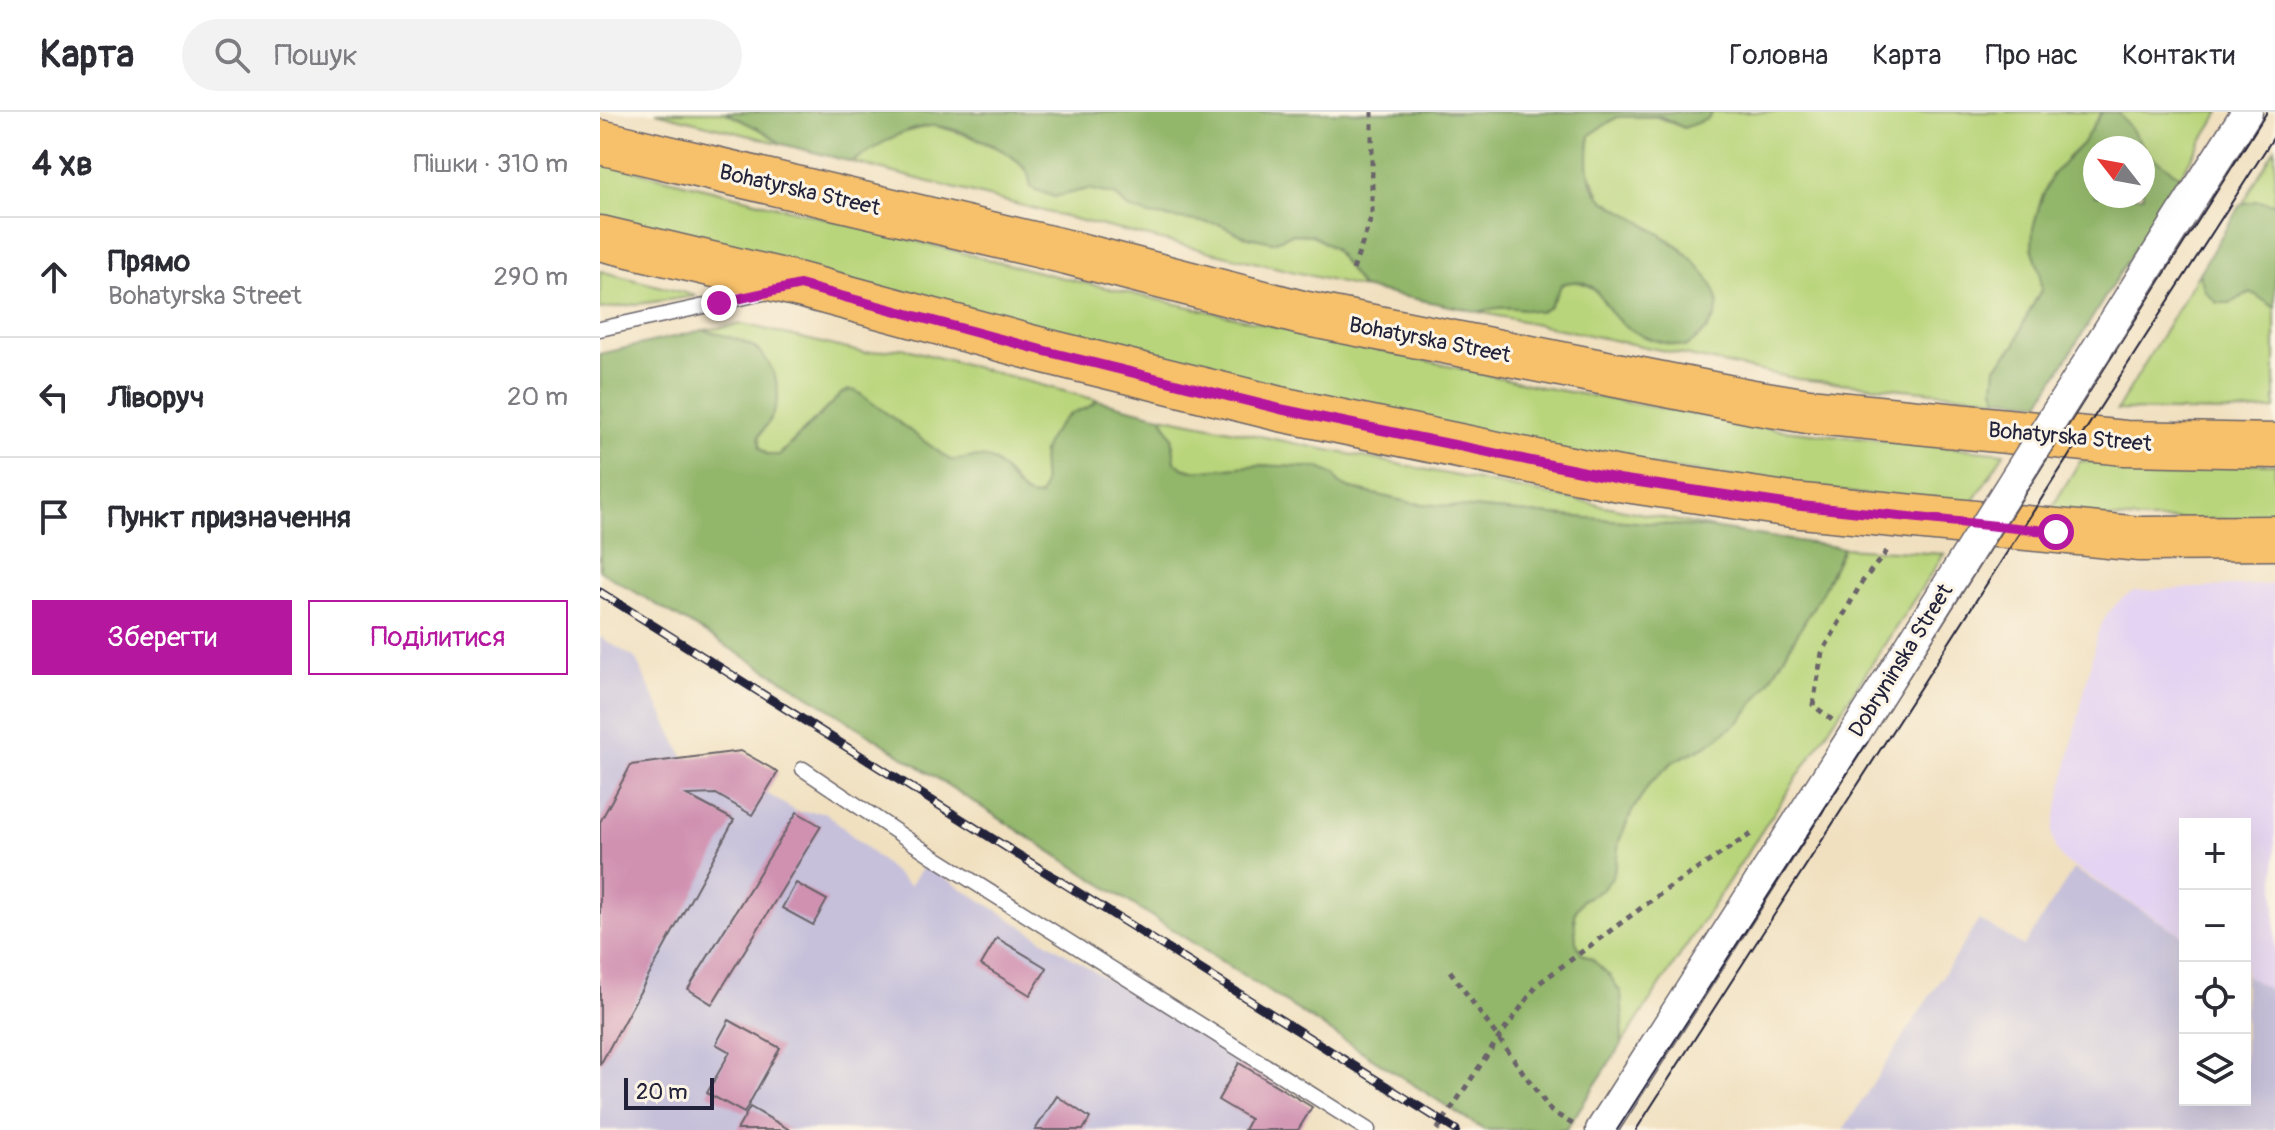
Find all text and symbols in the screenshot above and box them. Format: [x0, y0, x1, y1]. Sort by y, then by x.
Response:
search box [182, 19, 742, 91]
text: Карта [40, 31, 134, 79]
icon: search [210, 33, 254, 77]
text: Пошук [274, 37, 358, 74]
text: Головна [1729, 38, 1828, 73]
text: Карта [1872, 38, 1942, 73]
text: Про нас [1986, 38, 2078, 73]
text: Контакти [2122, 38, 2235, 73]
north arrow [2083, 136, 2155, 208]
text: 4 хв [32, 143, 93, 186]
text: Пішки · 310 m [414, 148, 568, 180]
street label: Bohatyrska Street [717, 158, 883, 222]
text: Прямо [108, 243, 190, 280]
icon: ahead [32, 255, 76, 299]
text: 290 m [494, 261, 568, 293]
text: Bohatyrska Street [108, 280, 302, 312]
route end [701, 285, 737, 321]
street label: Bohatyrska Street [1347, 311, 1513, 369]
icon: left [32, 375, 76, 419]
text: Ліворуч [108, 379, 204, 416]
text: 20 m [507, 381, 568, 413]
street label: Bohatyrska Street [1987, 416, 2153, 458]
icon: arrive [32, 495, 76, 539]
text: Пункт призначення [108, 499, 351, 536]
route start [2038, 514, 2074, 550]
street label: Dobryninska Street [1842, 579, 1959, 742]
button: Зберегти [32, 600, 292, 675]
button: Поділитися [308, 600, 568, 675]
map controls [2179, 818, 2251, 1106]
button: + [2179, 818, 2251, 890]
button: − [2179, 890, 2251, 962]
button: locate [2179, 962, 2251, 1034]
button: layers [2179, 1034, 2251, 1106]
scale bar [624, 1074, 714, 1110]
text: 20 m [636, 1078, 688, 1106]

